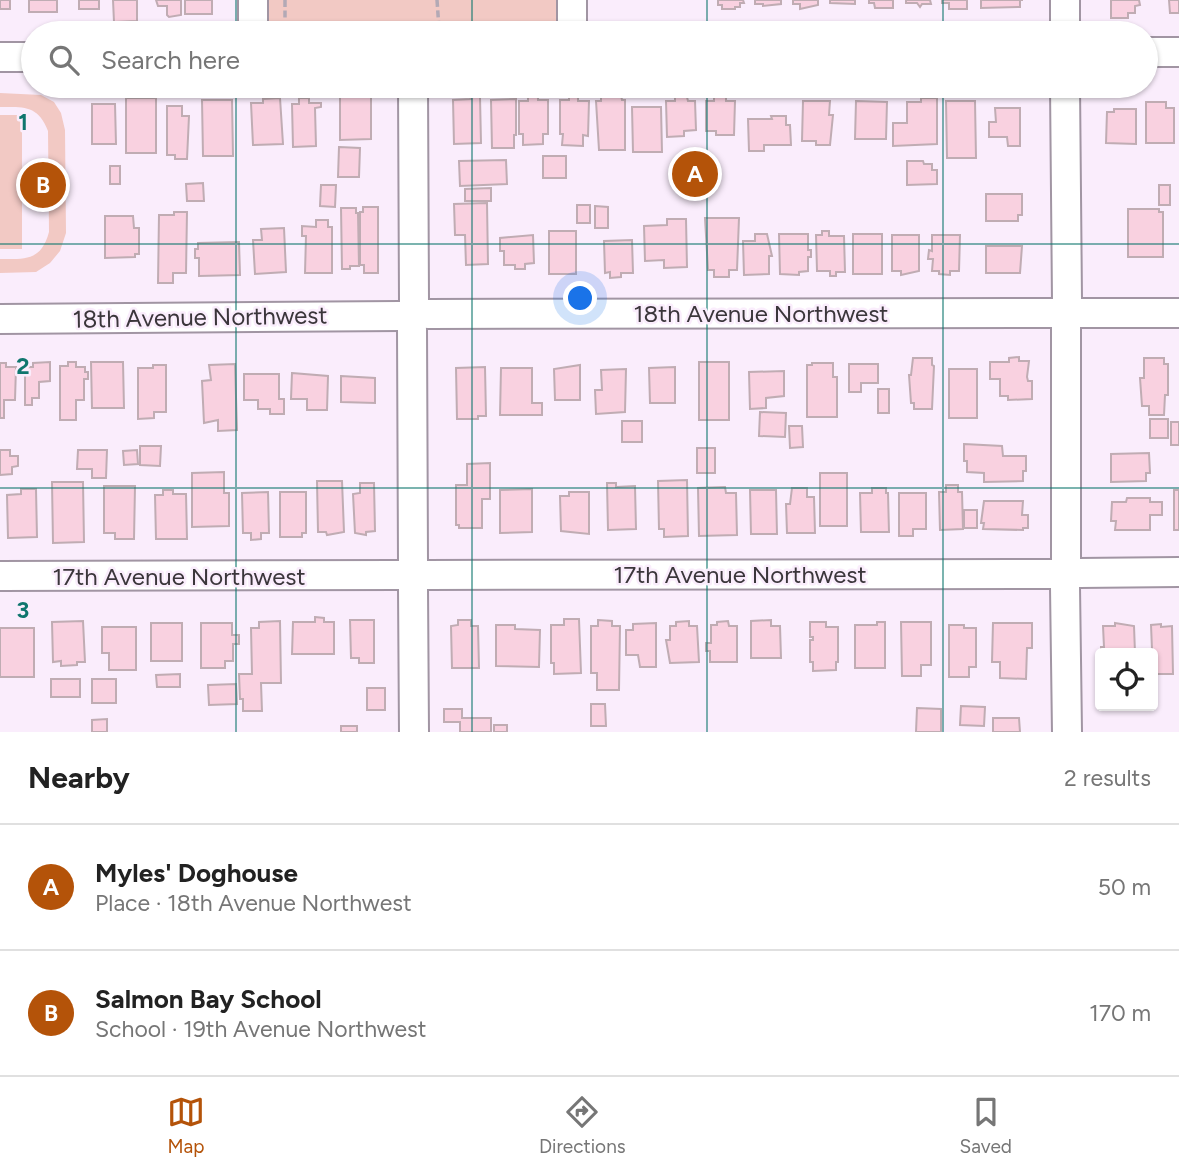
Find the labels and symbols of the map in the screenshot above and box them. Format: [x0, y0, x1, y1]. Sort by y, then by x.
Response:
text: 1 [18, 108, 28, 136]
pin: A [672, 148, 718, 200]
pin: B [20, 159, 66, 211]
your location [563, 281, 597, 315]
street label: 18th Avenue Northwest [634, 299, 888, 328]
street label: 18th Avenue Northwest [72, 300, 328, 334]
text: 2 [16, 352, 30, 380]
street label: 17th Avenue Northwest [613, 560, 867, 589]
street label: 17th Avenue Northwest [52, 562, 306, 591]
text: 3 [17, 596, 29, 624]

